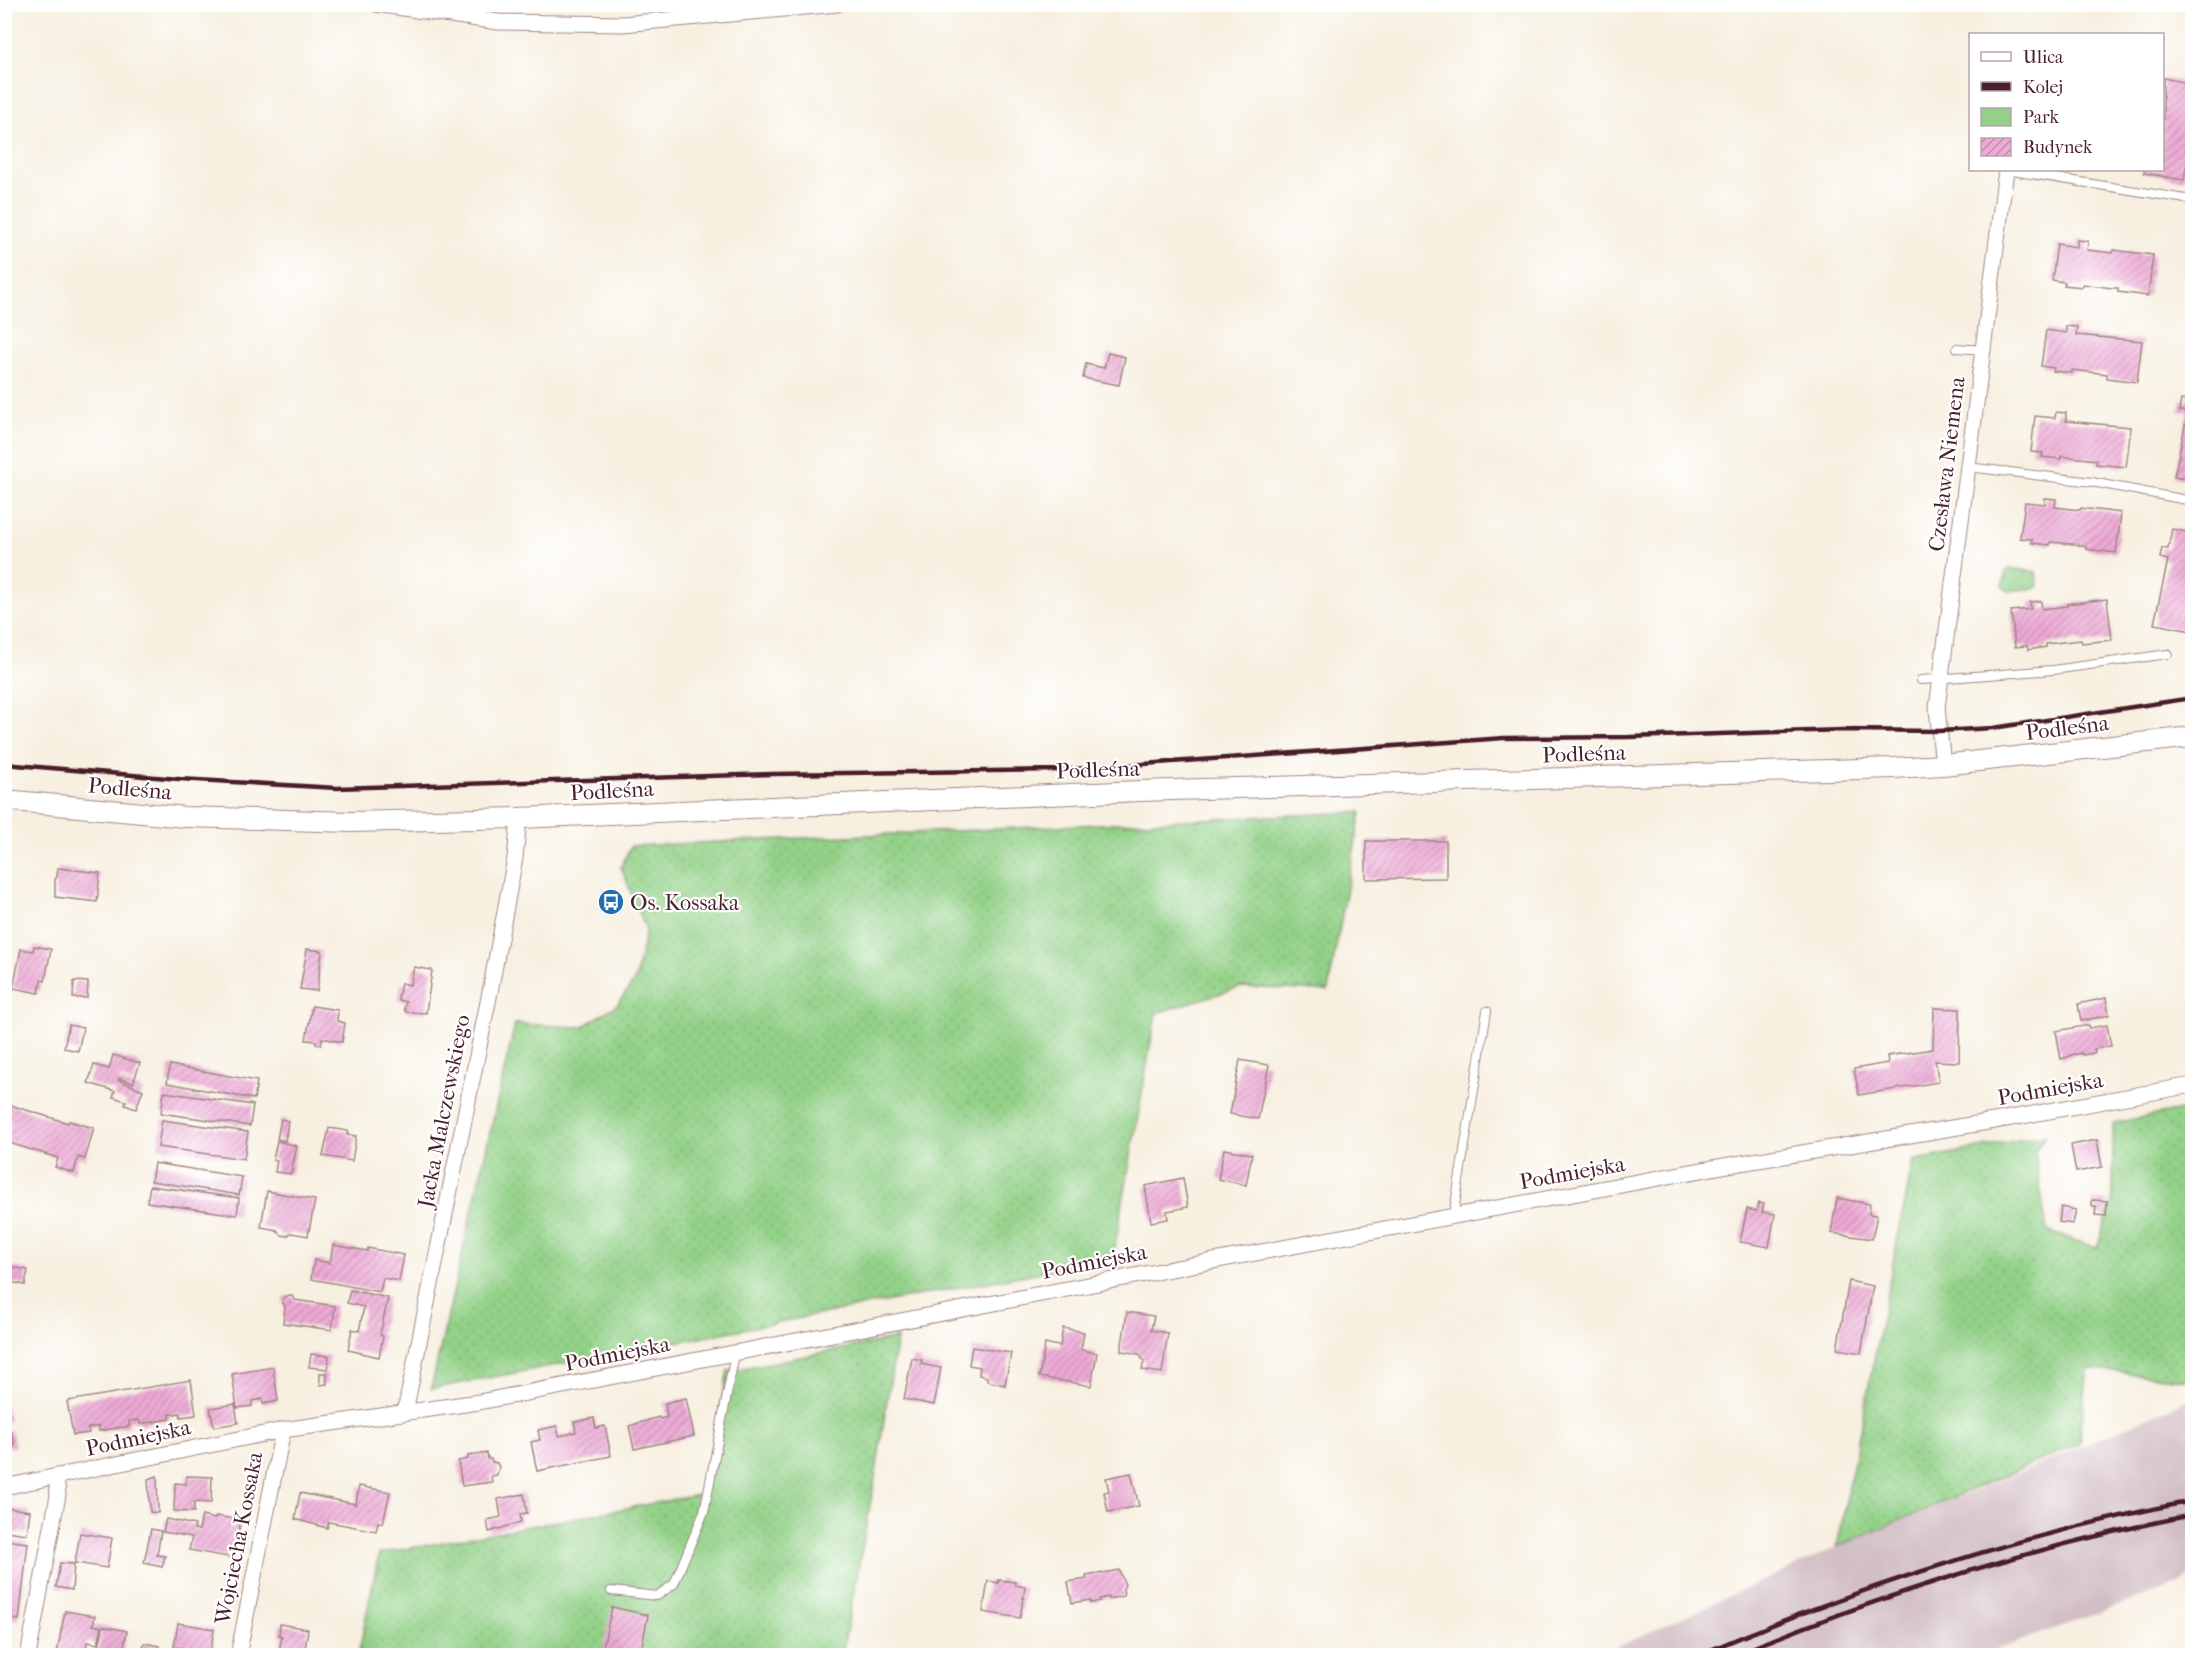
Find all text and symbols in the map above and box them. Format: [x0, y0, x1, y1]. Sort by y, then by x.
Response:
legend [1969, 33, 2164, 171]
text: Ulica [2023, 47, 2064, 68]
text: Kolej [2023, 77, 2063, 98]
text: Park [2023, 107, 2060, 128]
text: Budynek [2023, 137, 2093, 158]
street label: Czesława Niemena [1923, 374, 1971, 553]
street label: Podleśna [2024, 710, 2111, 746]
street label: Podleśna [1542, 740, 1627, 768]
street label: Podleśna [1056, 756, 1141, 784]
street label: Podleśna [87, 772, 174, 806]
street label: Podleśna [570, 776, 655, 806]
bus stop icon: Os. Kossaka [596, 887, 626, 917]
place label: Os. Kossaka [630, 890, 740, 916]
street label: Jacka Malczewskiego [412, 1012, 475, 1212]
street label: Podmiejska [1995, 1067, 2106, 1111]
street label: Podmiejska [1517, 1151, 1628, 1195]
street label: Podmiejska [1039, 1239, 1150, 1285]
street label: Podmiejska [562, 1331, 673, 1377]
street label: Podmiejska [83, 1414, 194, 1462]
street label: Wojciecha Kossaka [209, 1449, 269, 1628]

